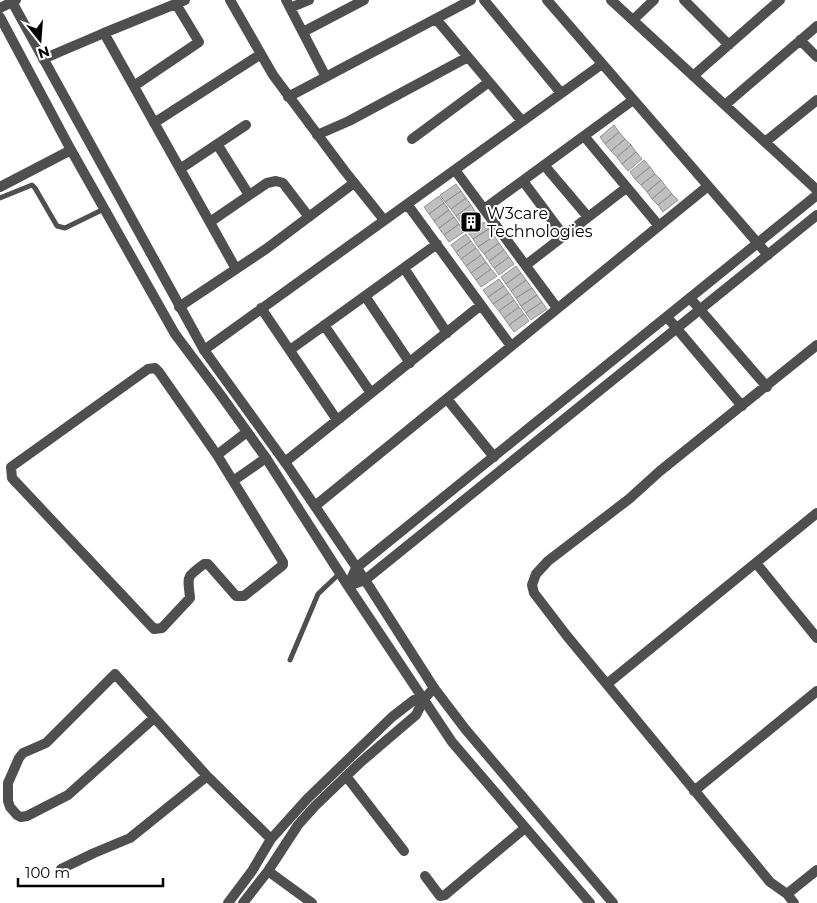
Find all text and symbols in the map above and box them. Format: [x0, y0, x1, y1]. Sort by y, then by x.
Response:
north arrow [15, 15, 65, 65]
text: N [36, 42, 52, 63]
place label: W3care Technologies [487, 204, 593, 241]
building icon: W3care Technologies [459, 210, 483, 234]
scale bar [18, 856, 162, 888]
text: 100 m [25, 863, 70, 882]

